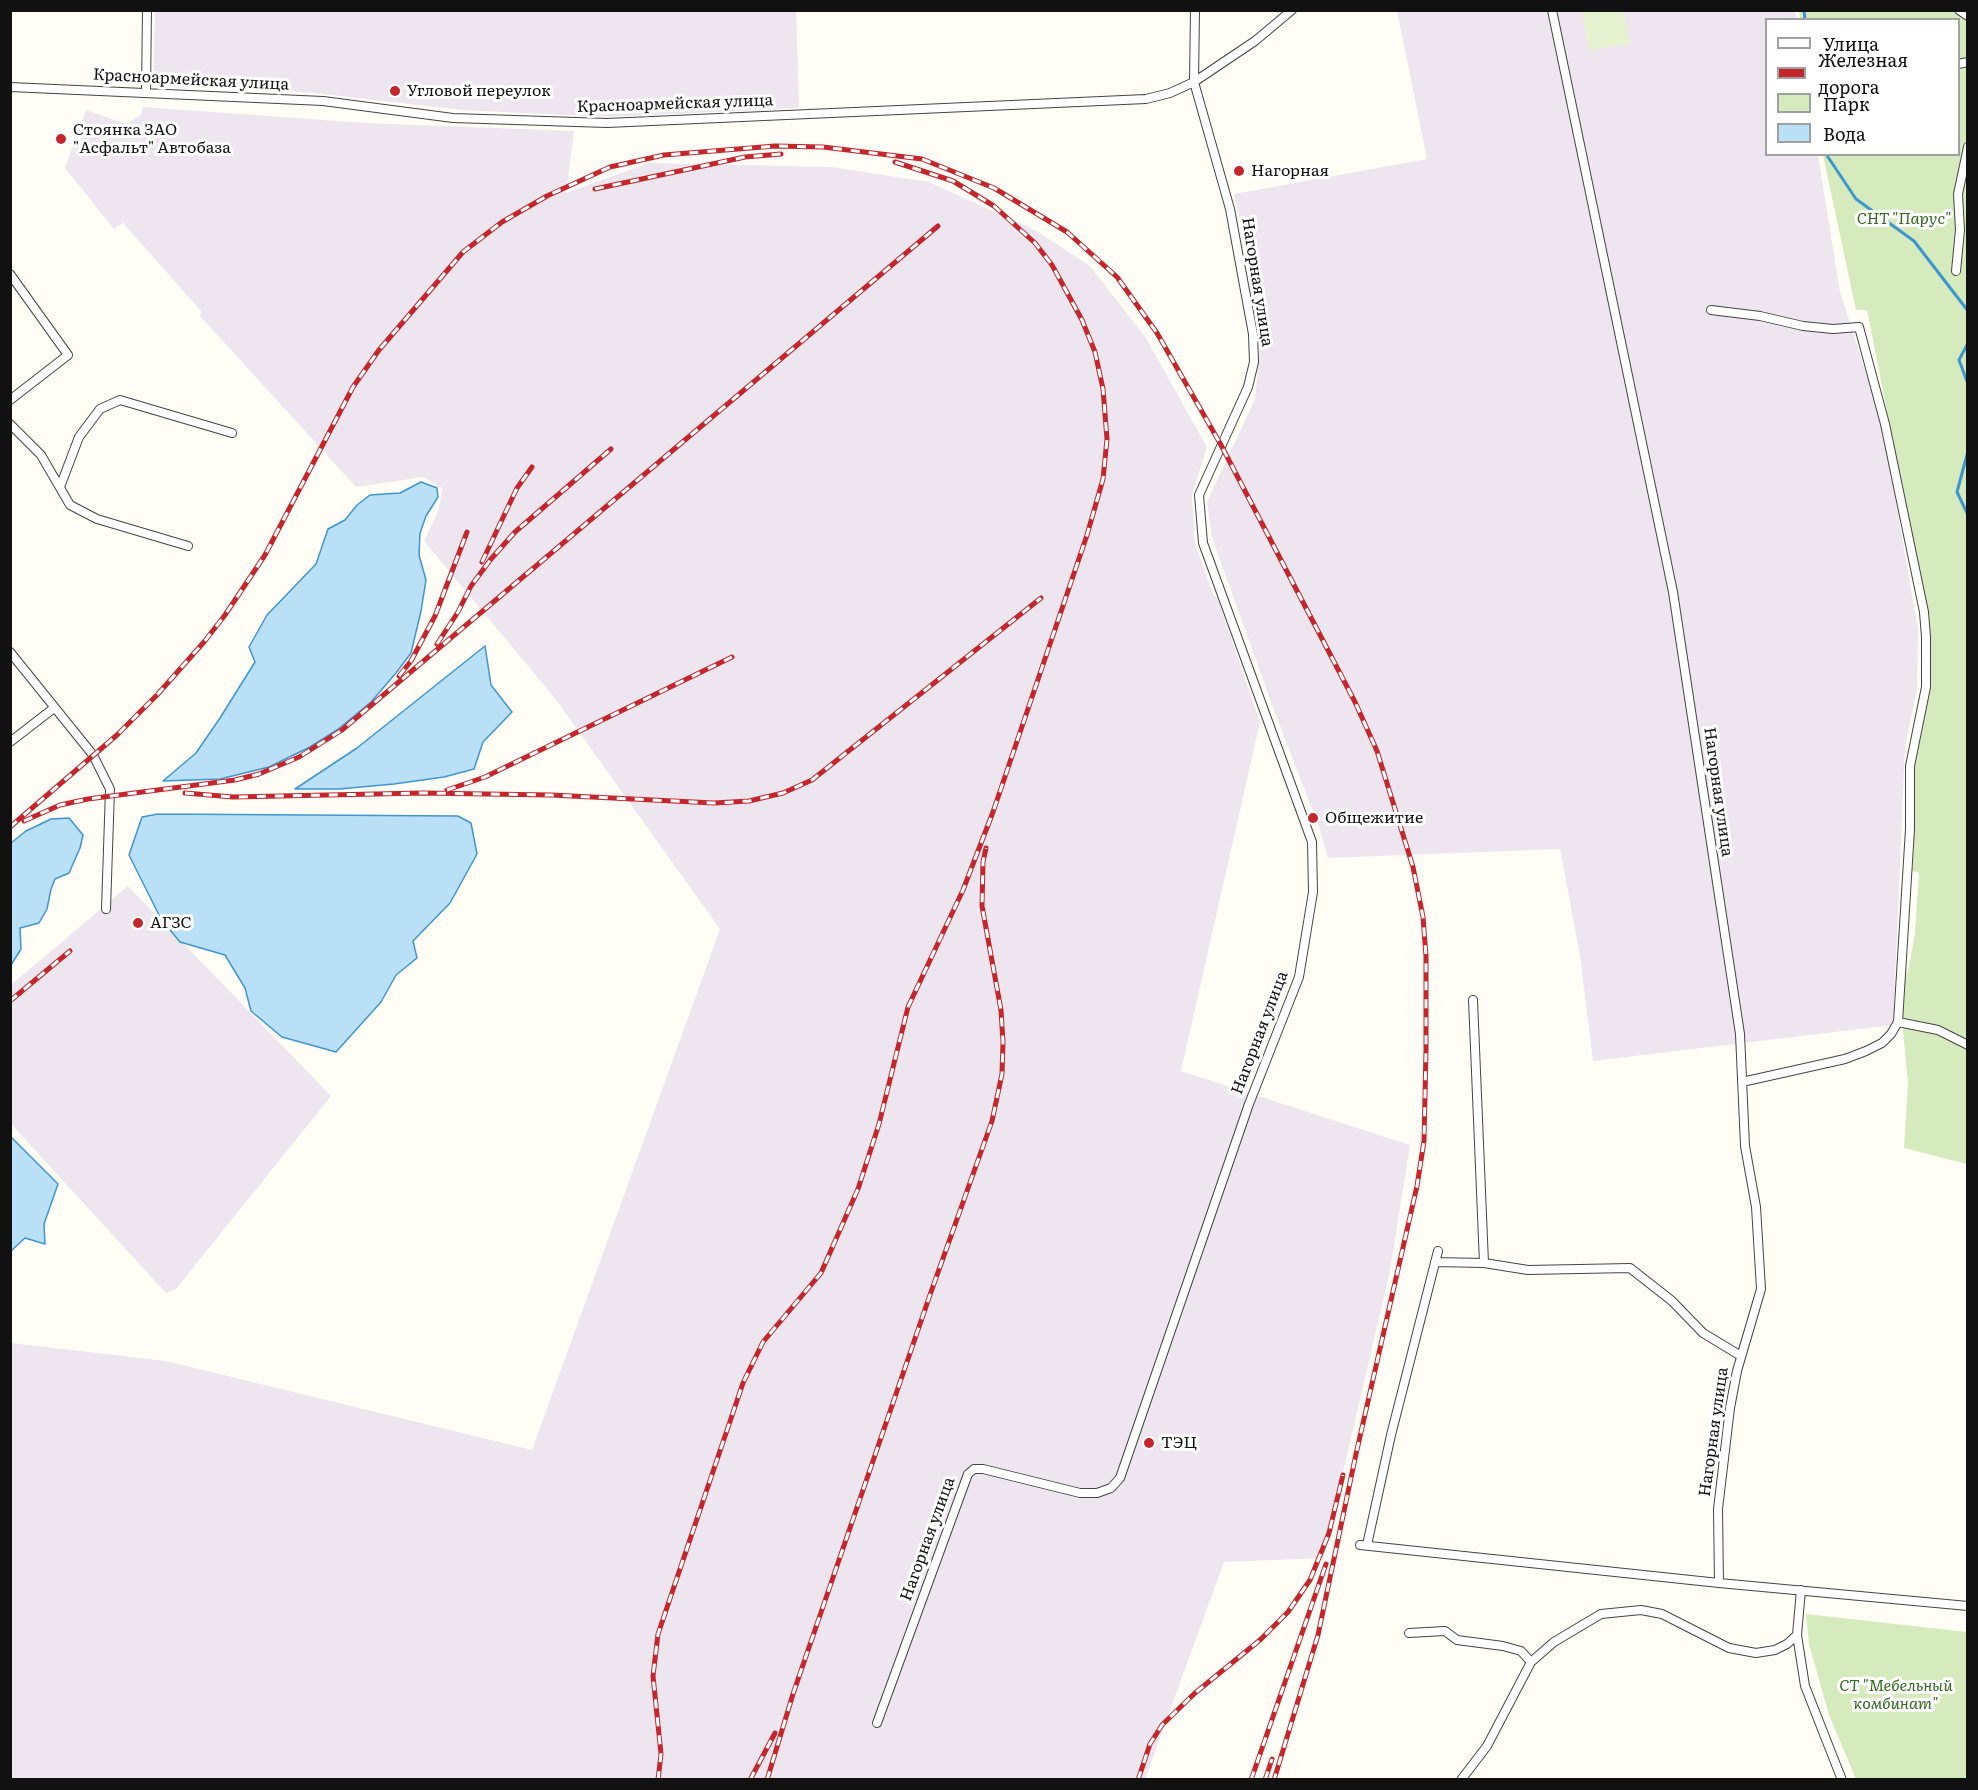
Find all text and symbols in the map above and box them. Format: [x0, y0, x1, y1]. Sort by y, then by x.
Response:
legend [1765, 18, 1960, 156]
text: Улица [1823, 30, 1879, 57]
text: Железная дорога [1818, 46, 1908, 100]
street label: Красноармейская улица [92, 65, 290, 95]
place label: Угловой переулок [407, 81, 551, 101]
marker: Угловой переулок [388, 84, 402, 98]
text: Парк [1823, 90, 1870, 117]
street label: Красноармейская улица [576, 91, 774, 117]
place label: Стоянка ЗАО "Асфальт" Автобаза [73, 120, 231, 158]
text: Вода [1823, 120, 1866, 147]
marker: Стоянка ЗАО "Асфальт" Автобаза [54, 132, 68, 146]
place label: Нагорная [1251, 161, 1329, 181]
marker: Нагорная [1232, 164, 1246, 178]
park label: СНТ "Парус" [1857, 209, 1951, 229]
street label: Нагорная улица [1237, 216, 1277, 348]
street label: Нагорная улица [1699, 726, 1737, 858]
place label: Общежитие [1325, 808, 1423, 828]
marker: Общежитие [1306, 811, 1320, 825]
place label: АГЗС [150, 913, 192, 933]
marker: АГЗС [131, 916, 145, 930]
street label: Нагорная улица [1228, 969, 1292, 1097]
street label: Нагорная улица [1695, 1366, 1733, 1498]
place label: ТЭЦ [1161, 1433, 1197, 1453]
marker: ТЭЦ [1142, 1436, 1156, 1450]
street label: Нагорная улица [897, 1474, 959, 1604]
park label: СТ "Мебельный комбинат" [1839, 1676, 1953, 1714]

